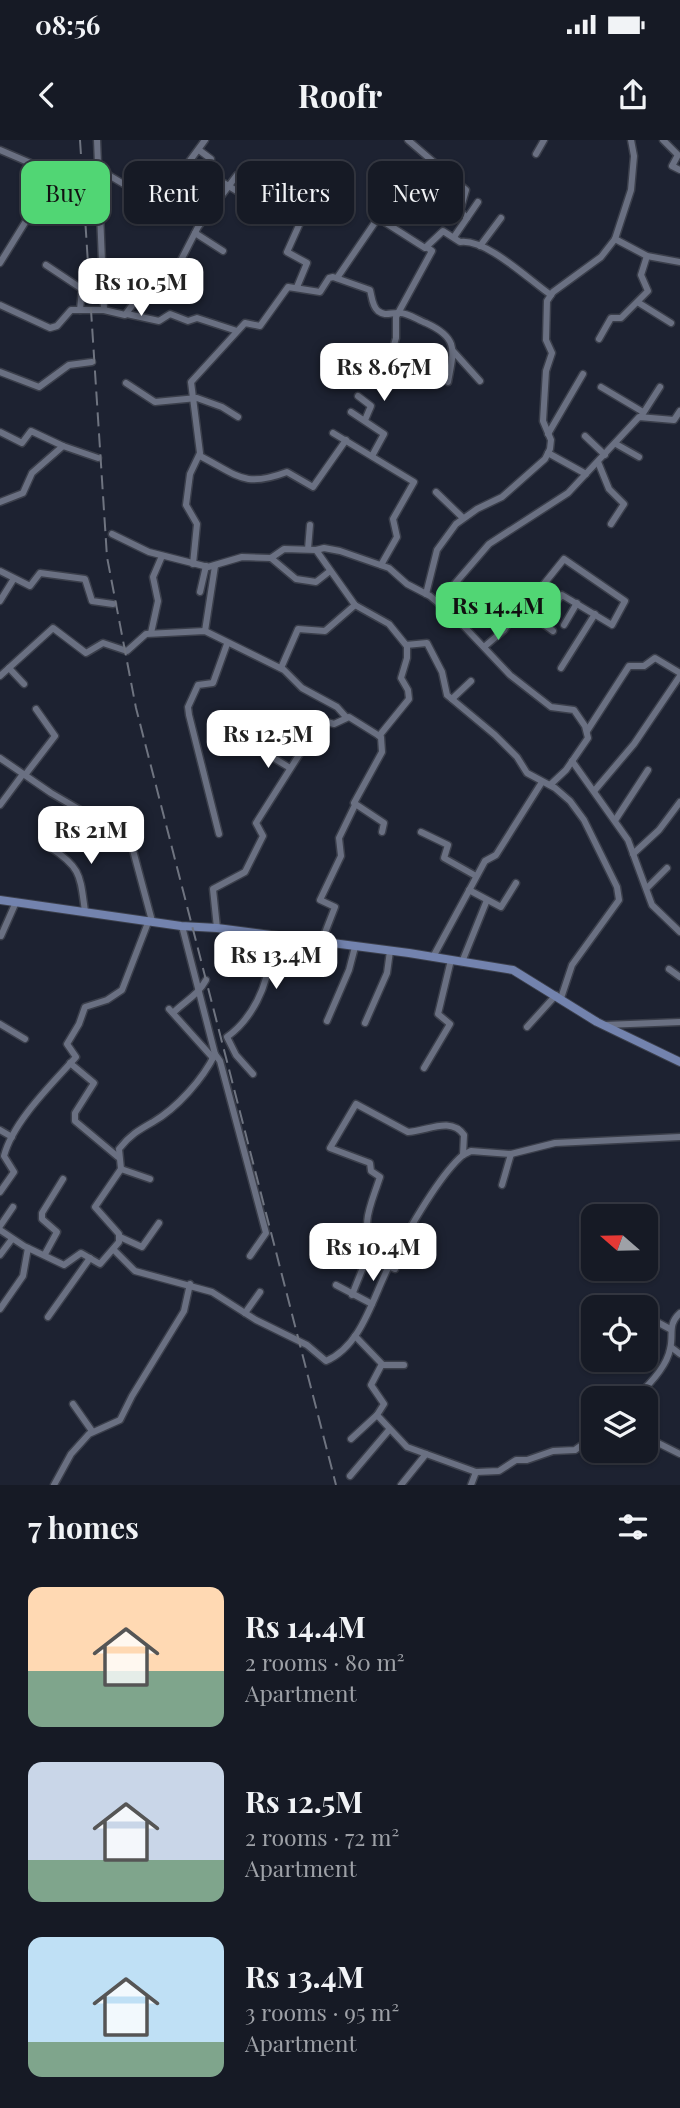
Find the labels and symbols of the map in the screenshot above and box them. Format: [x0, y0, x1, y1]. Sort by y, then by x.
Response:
pin: Rs 10.5M [69, 258, 213, 318]
pin: Rs 8.67M [312, 344, 456, 403]
pin: Rs 14.4M [426, 582, 570, 642]
pin: Rs 12.5M [196, 710, 340, 770]
pin: Rs 21M [34, 806, 148, 866]
pin: Rs 13.4M [204, 932, 348, 991]
north arrow [581, 1204, 658, 1281]
pin: Rs 10.4M [301, 1224, 445, 1283]

